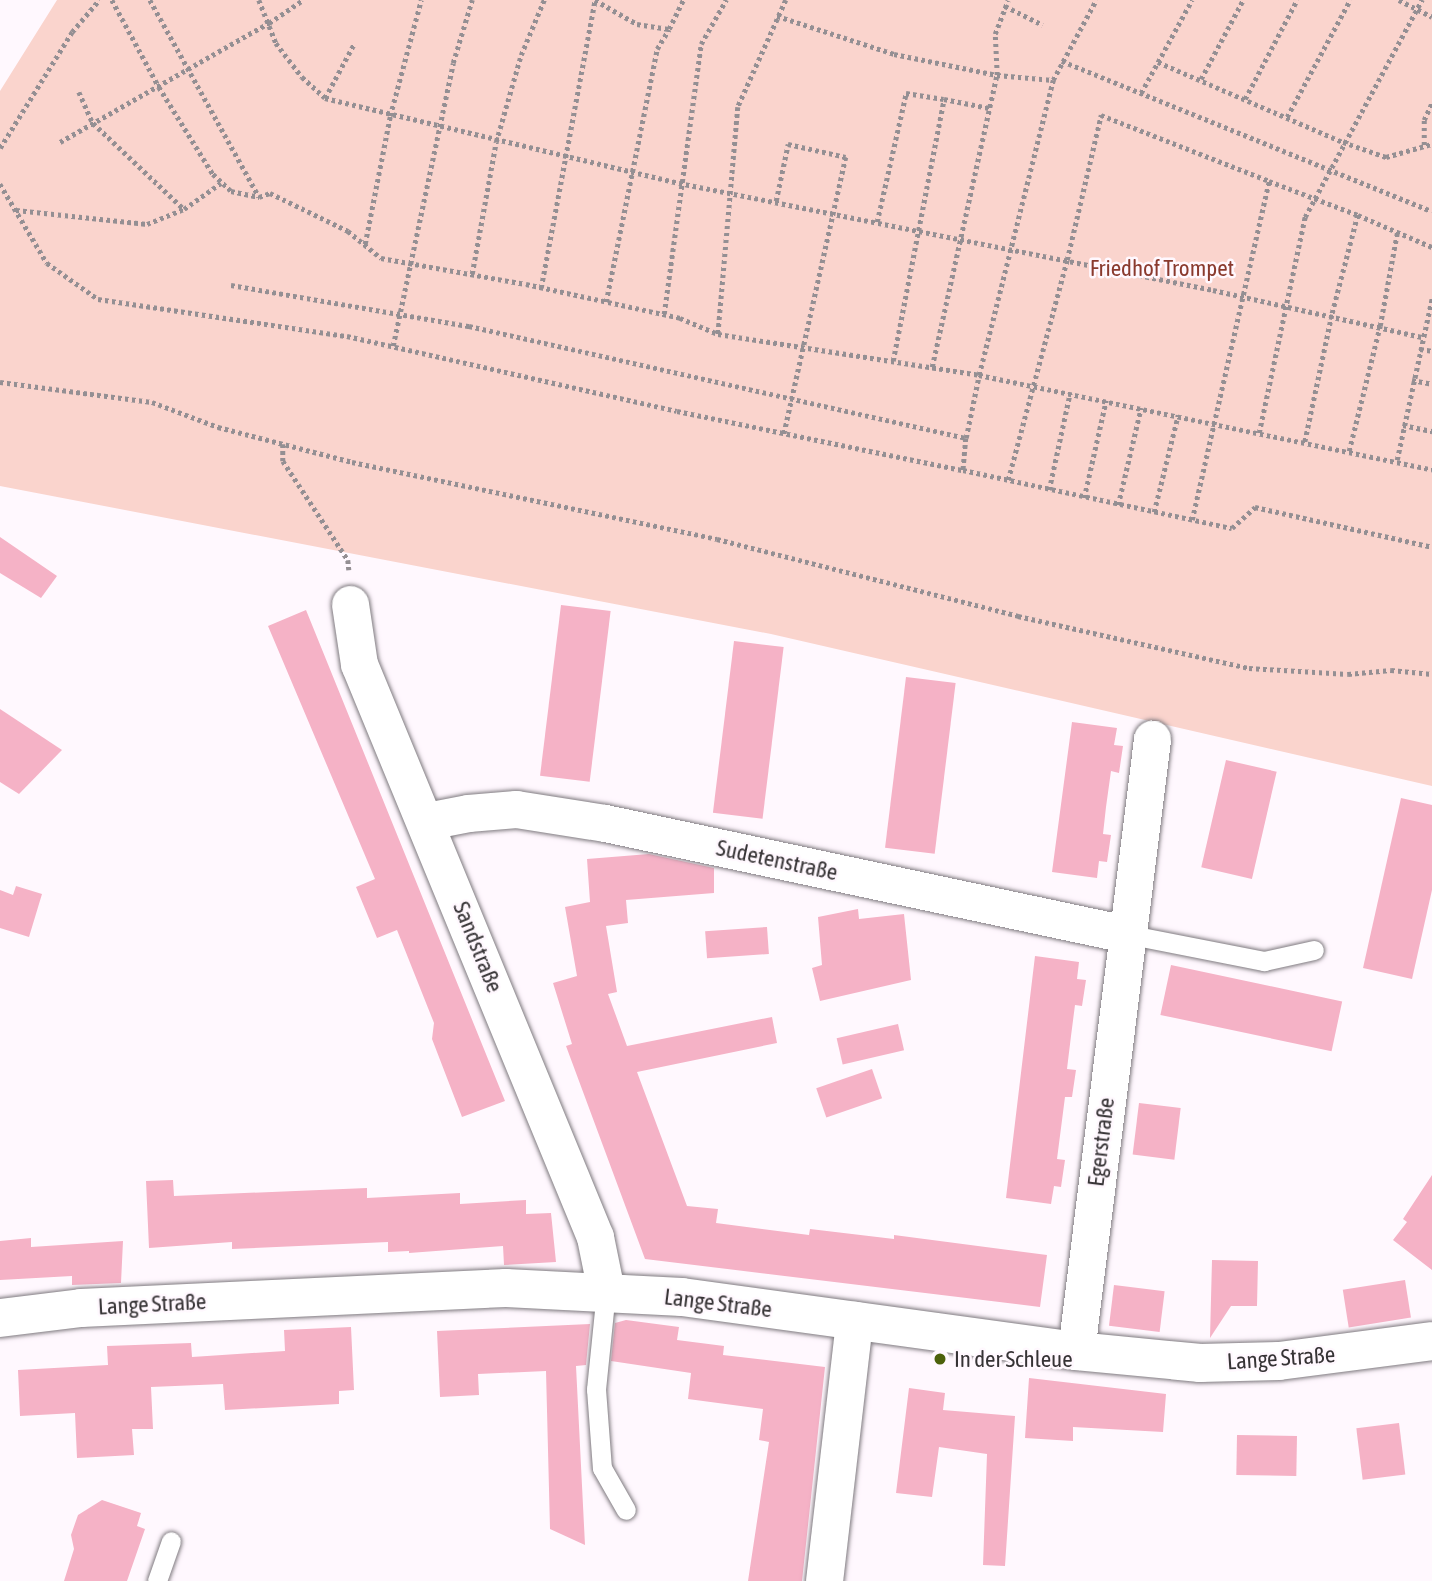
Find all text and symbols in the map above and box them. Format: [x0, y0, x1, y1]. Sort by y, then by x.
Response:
park label: Friedhof Trompet [1090, 254, 1234, 282]
street label: Sudetenstraße [714, 834, 840, 886]
street label: Sandstraße [447, 898, 509, 996]
street label: Egerstraße [1082, 1096, 1120, 1188]
street label: Lange Straße [663, 1283, 773, 1323]
street label: Lange Straße [97, 1287, 207, 1321]
street label: Lange Straße [1226, 1340, 1336, 1376]
place label: In der Schleue [954, 1345, 1073, 1373]
marker: In der Schleue [932, 1351, 948, 1367]

